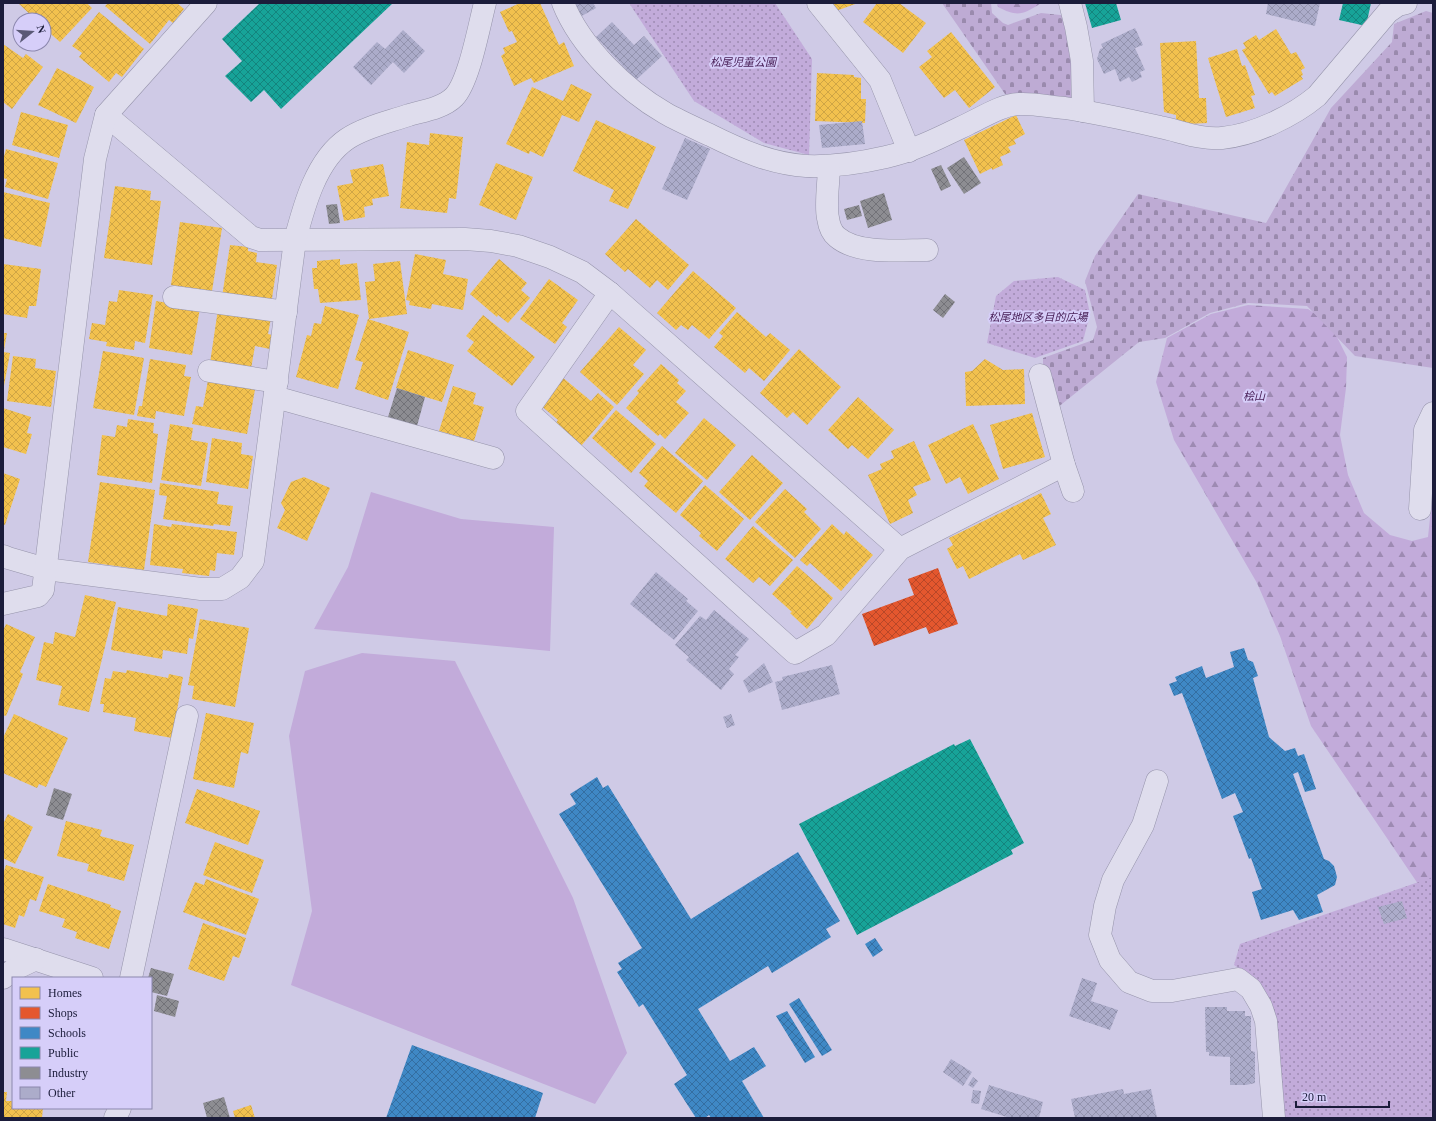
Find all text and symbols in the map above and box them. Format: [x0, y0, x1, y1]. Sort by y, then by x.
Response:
north arrow [12, 12, 52, 52]
text: N [35, 24, 48, 35]
park label: 松尾児童公園 [710, 56, 778, 68]
park label: 松尾地区多目的広場 [989, 311, 1089, 323]
park label: 桧山 [1243, 390, 1266, 402]
legend [12, 977, 152, 1109]
text: Homes [48, 986, 82, 1000]
text: Shops [48, 1006, 78, 1020]
text: Schools [48, 1026, 86, 1040]
text: Public [48, 1046, 79, 1060]
text: Industry [48, 1066, 88, 1080]
scale bar [1296, 1083, 1389, 1109]
text: Other [48, 1086, 75, 1100]
text: 20 m [1302, 1090, 1327, 1104]

